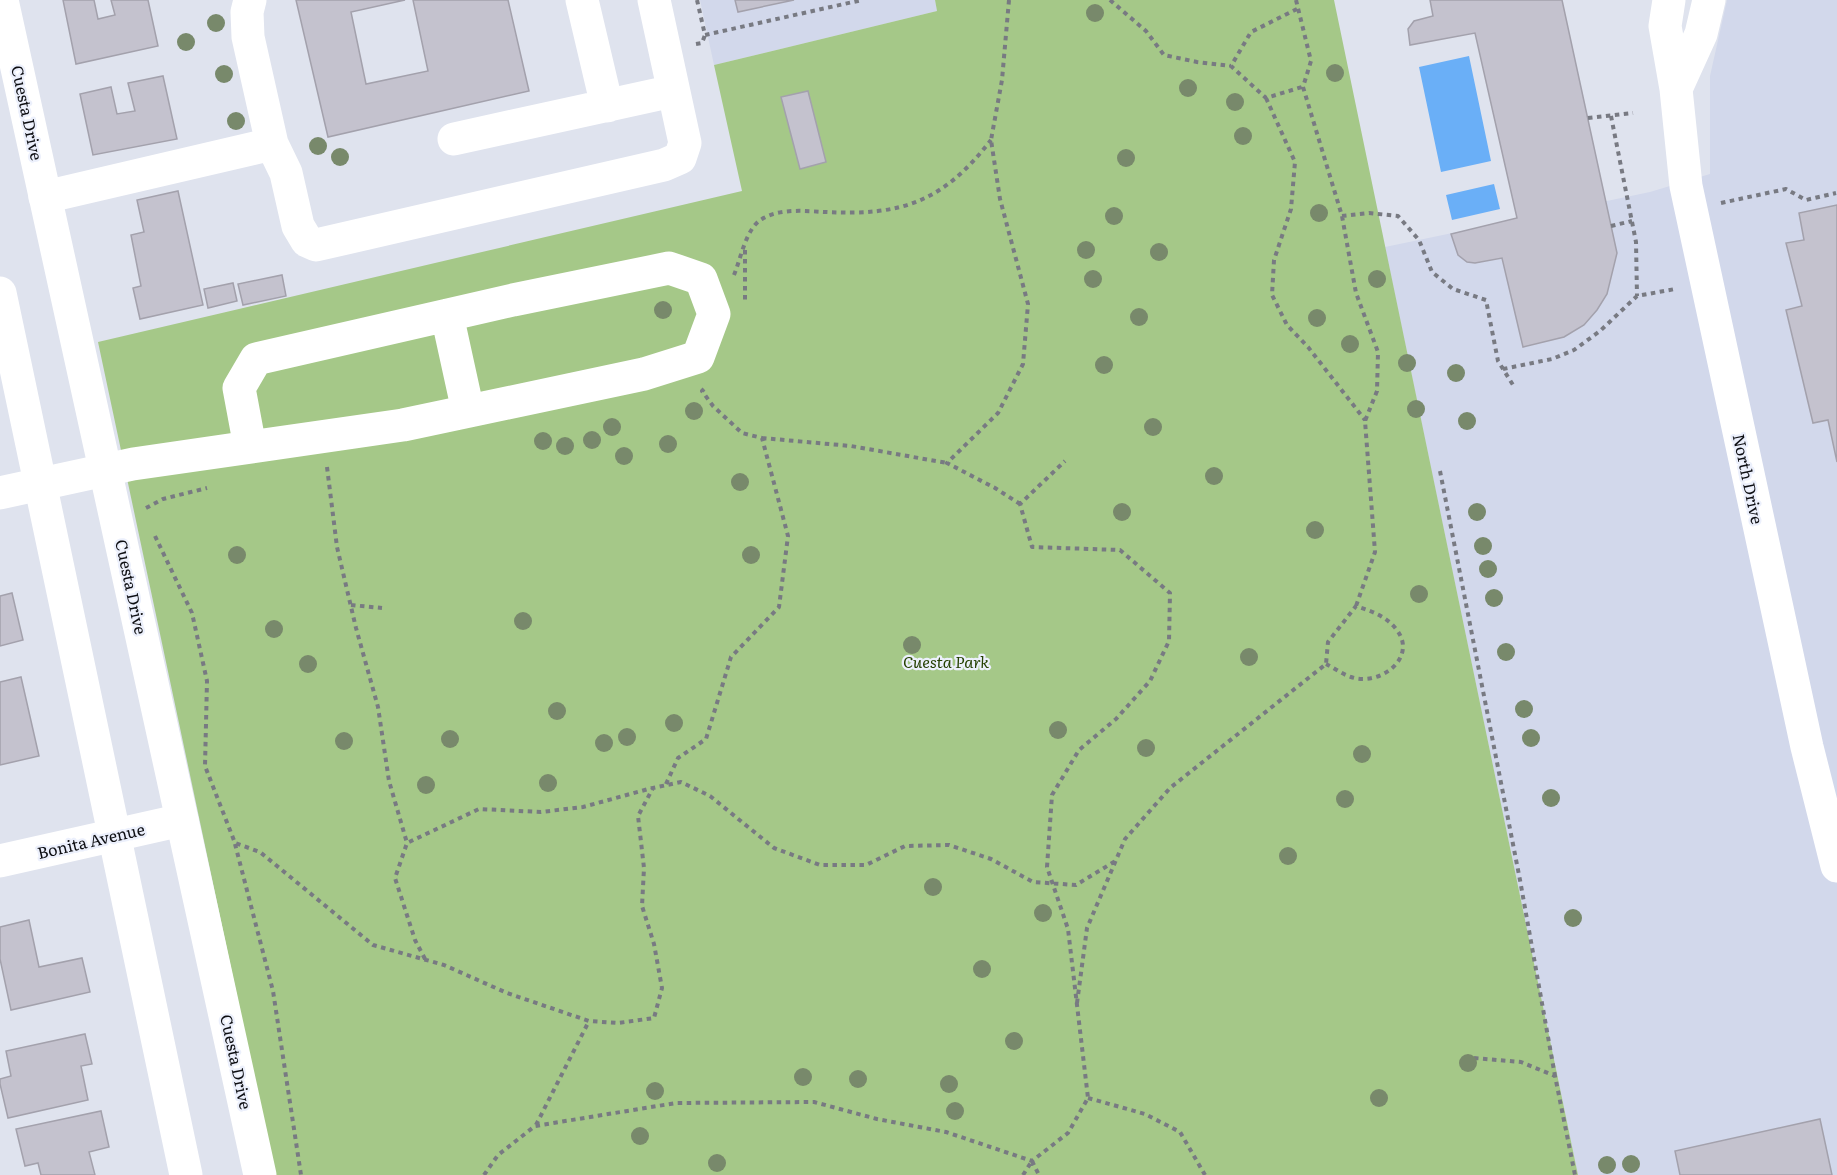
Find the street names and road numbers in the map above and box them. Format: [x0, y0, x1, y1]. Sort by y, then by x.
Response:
street label: Cuesta Drive [6, 63, 50, 162]
street label: North Drive [1728, 431, 1770, 526]
street label: Cuesta Drive [110, 537, 154, 636]
street label: Bonita Avenue [35, 816, 147, 864]
street label: Cuesta Drive [215, 1012, 259, 1111]

